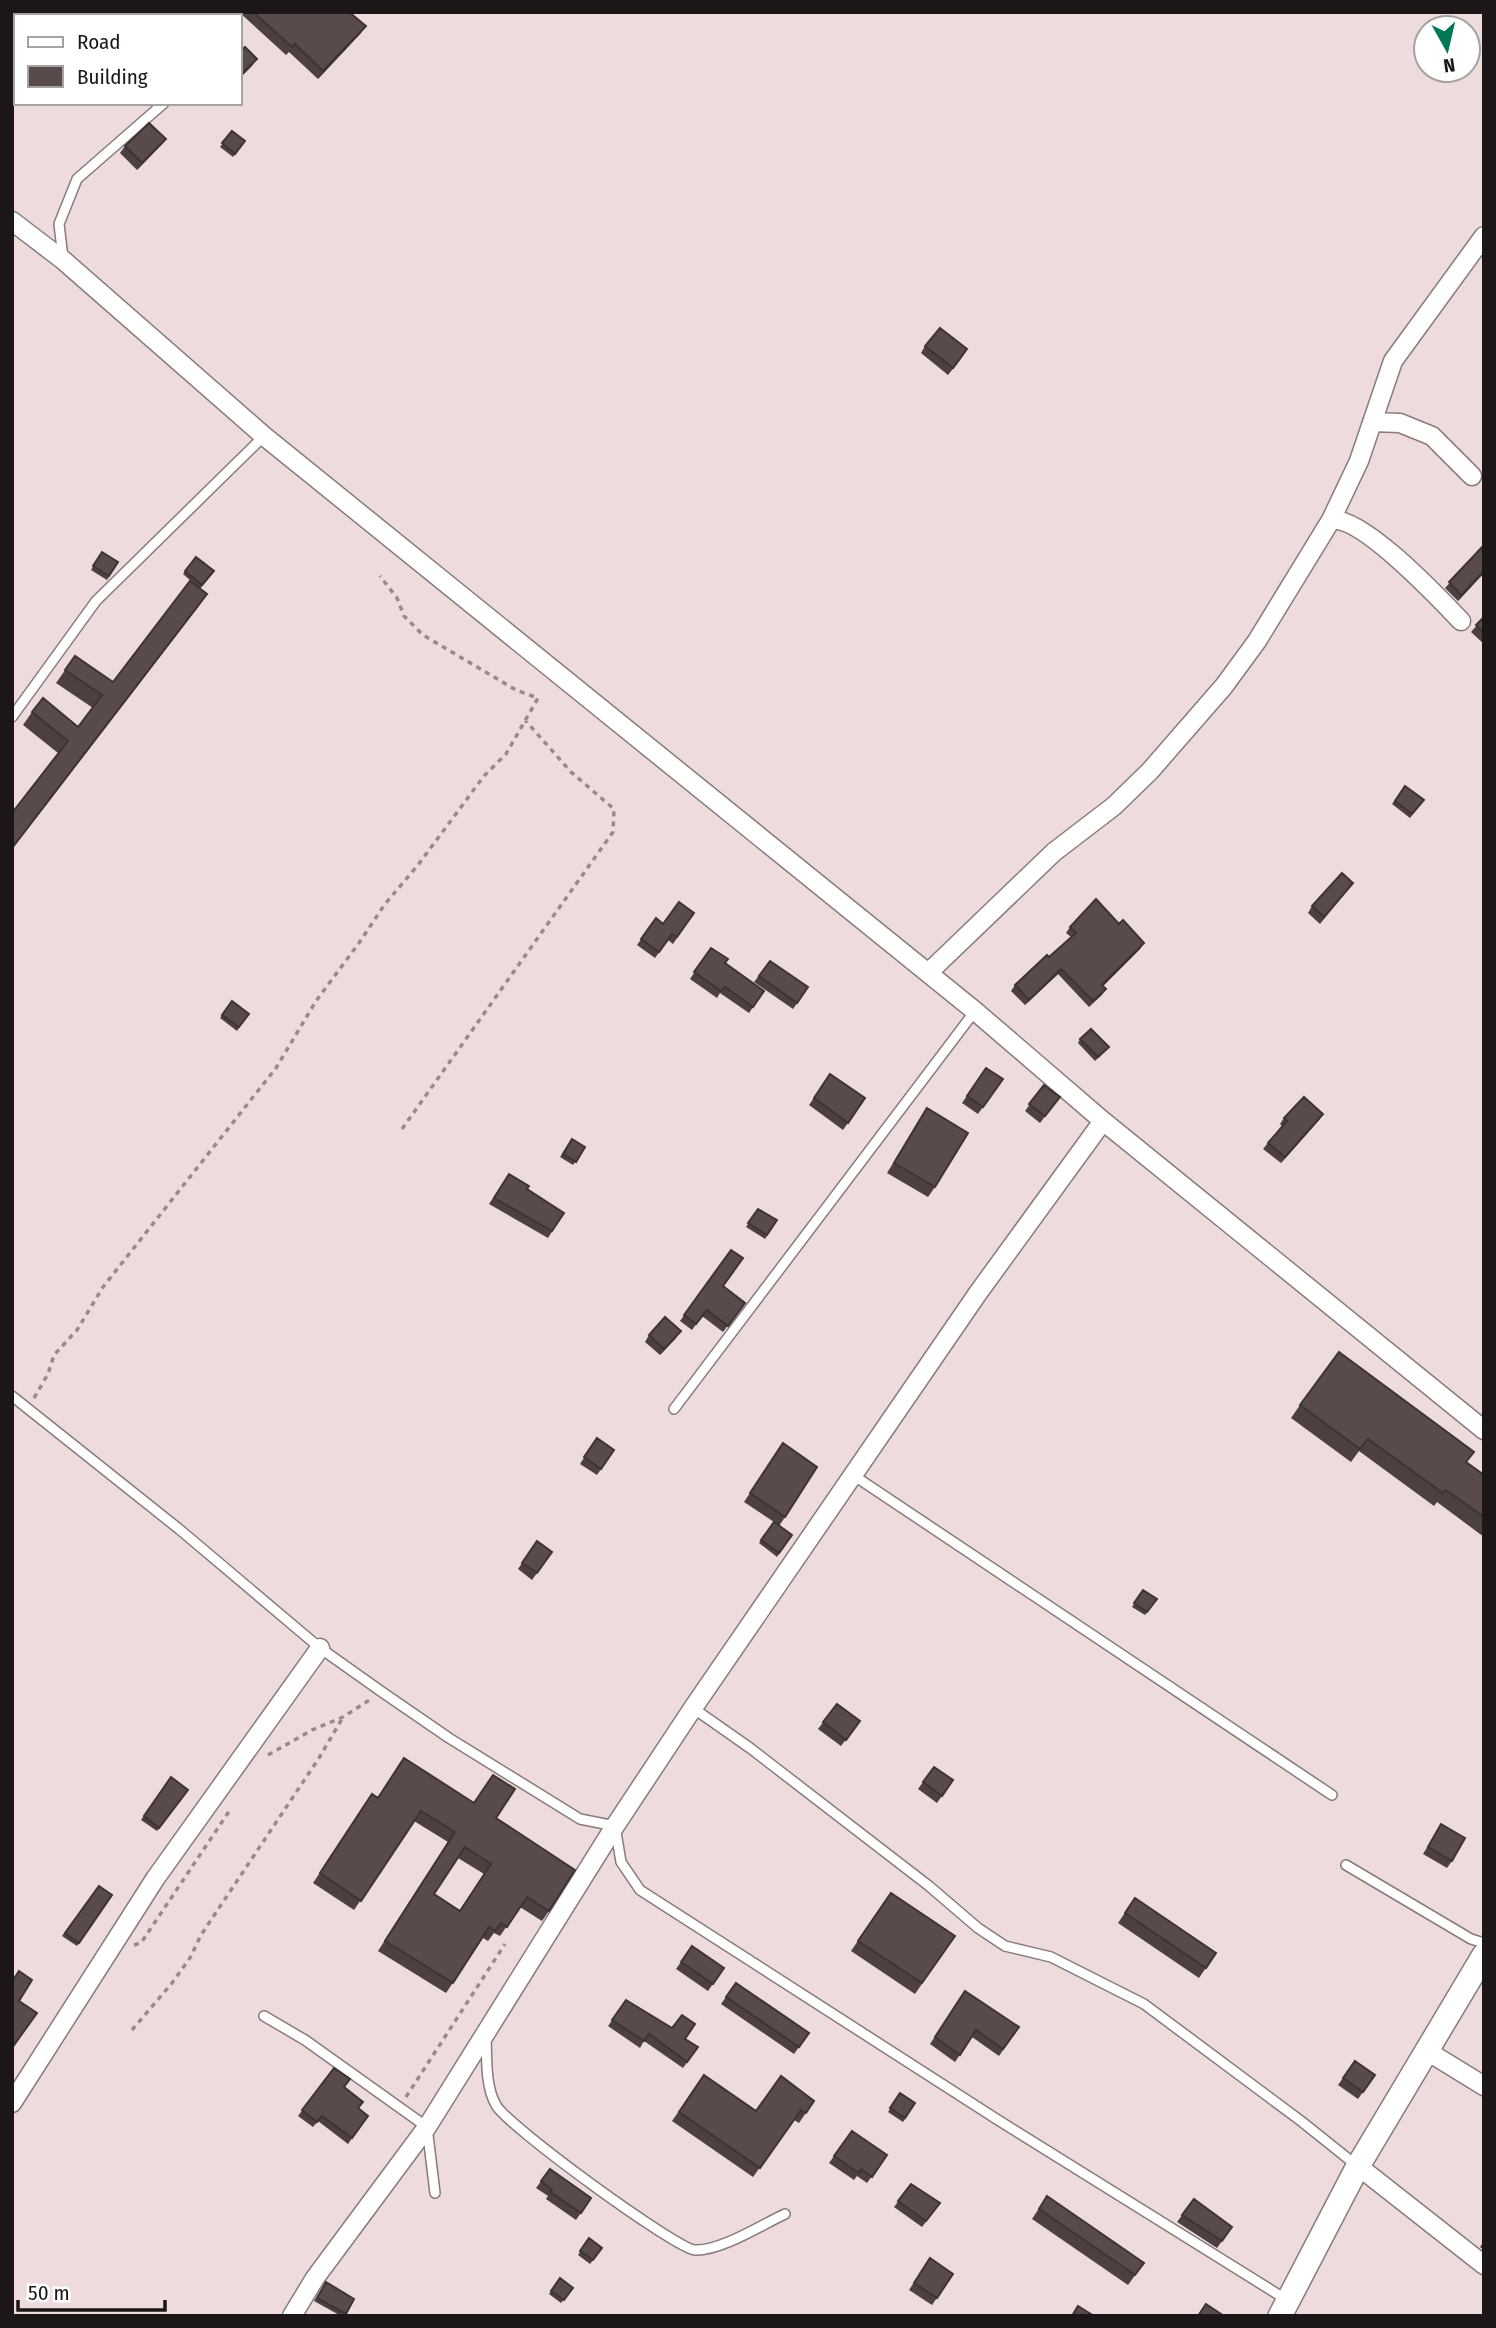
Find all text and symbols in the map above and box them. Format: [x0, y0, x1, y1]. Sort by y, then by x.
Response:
legend [14, 14, 242, 105]
north arrow [1412, 14, 1482, 84]
text: Road [77, 29, 121, 55]
text: N [1442, 53, 1457, 78]
text: Building [77, 64, 148, 90]
scale bar [18, 2268, 164, 2312]
text: 50 m [28, 2280, 70, 2306]

